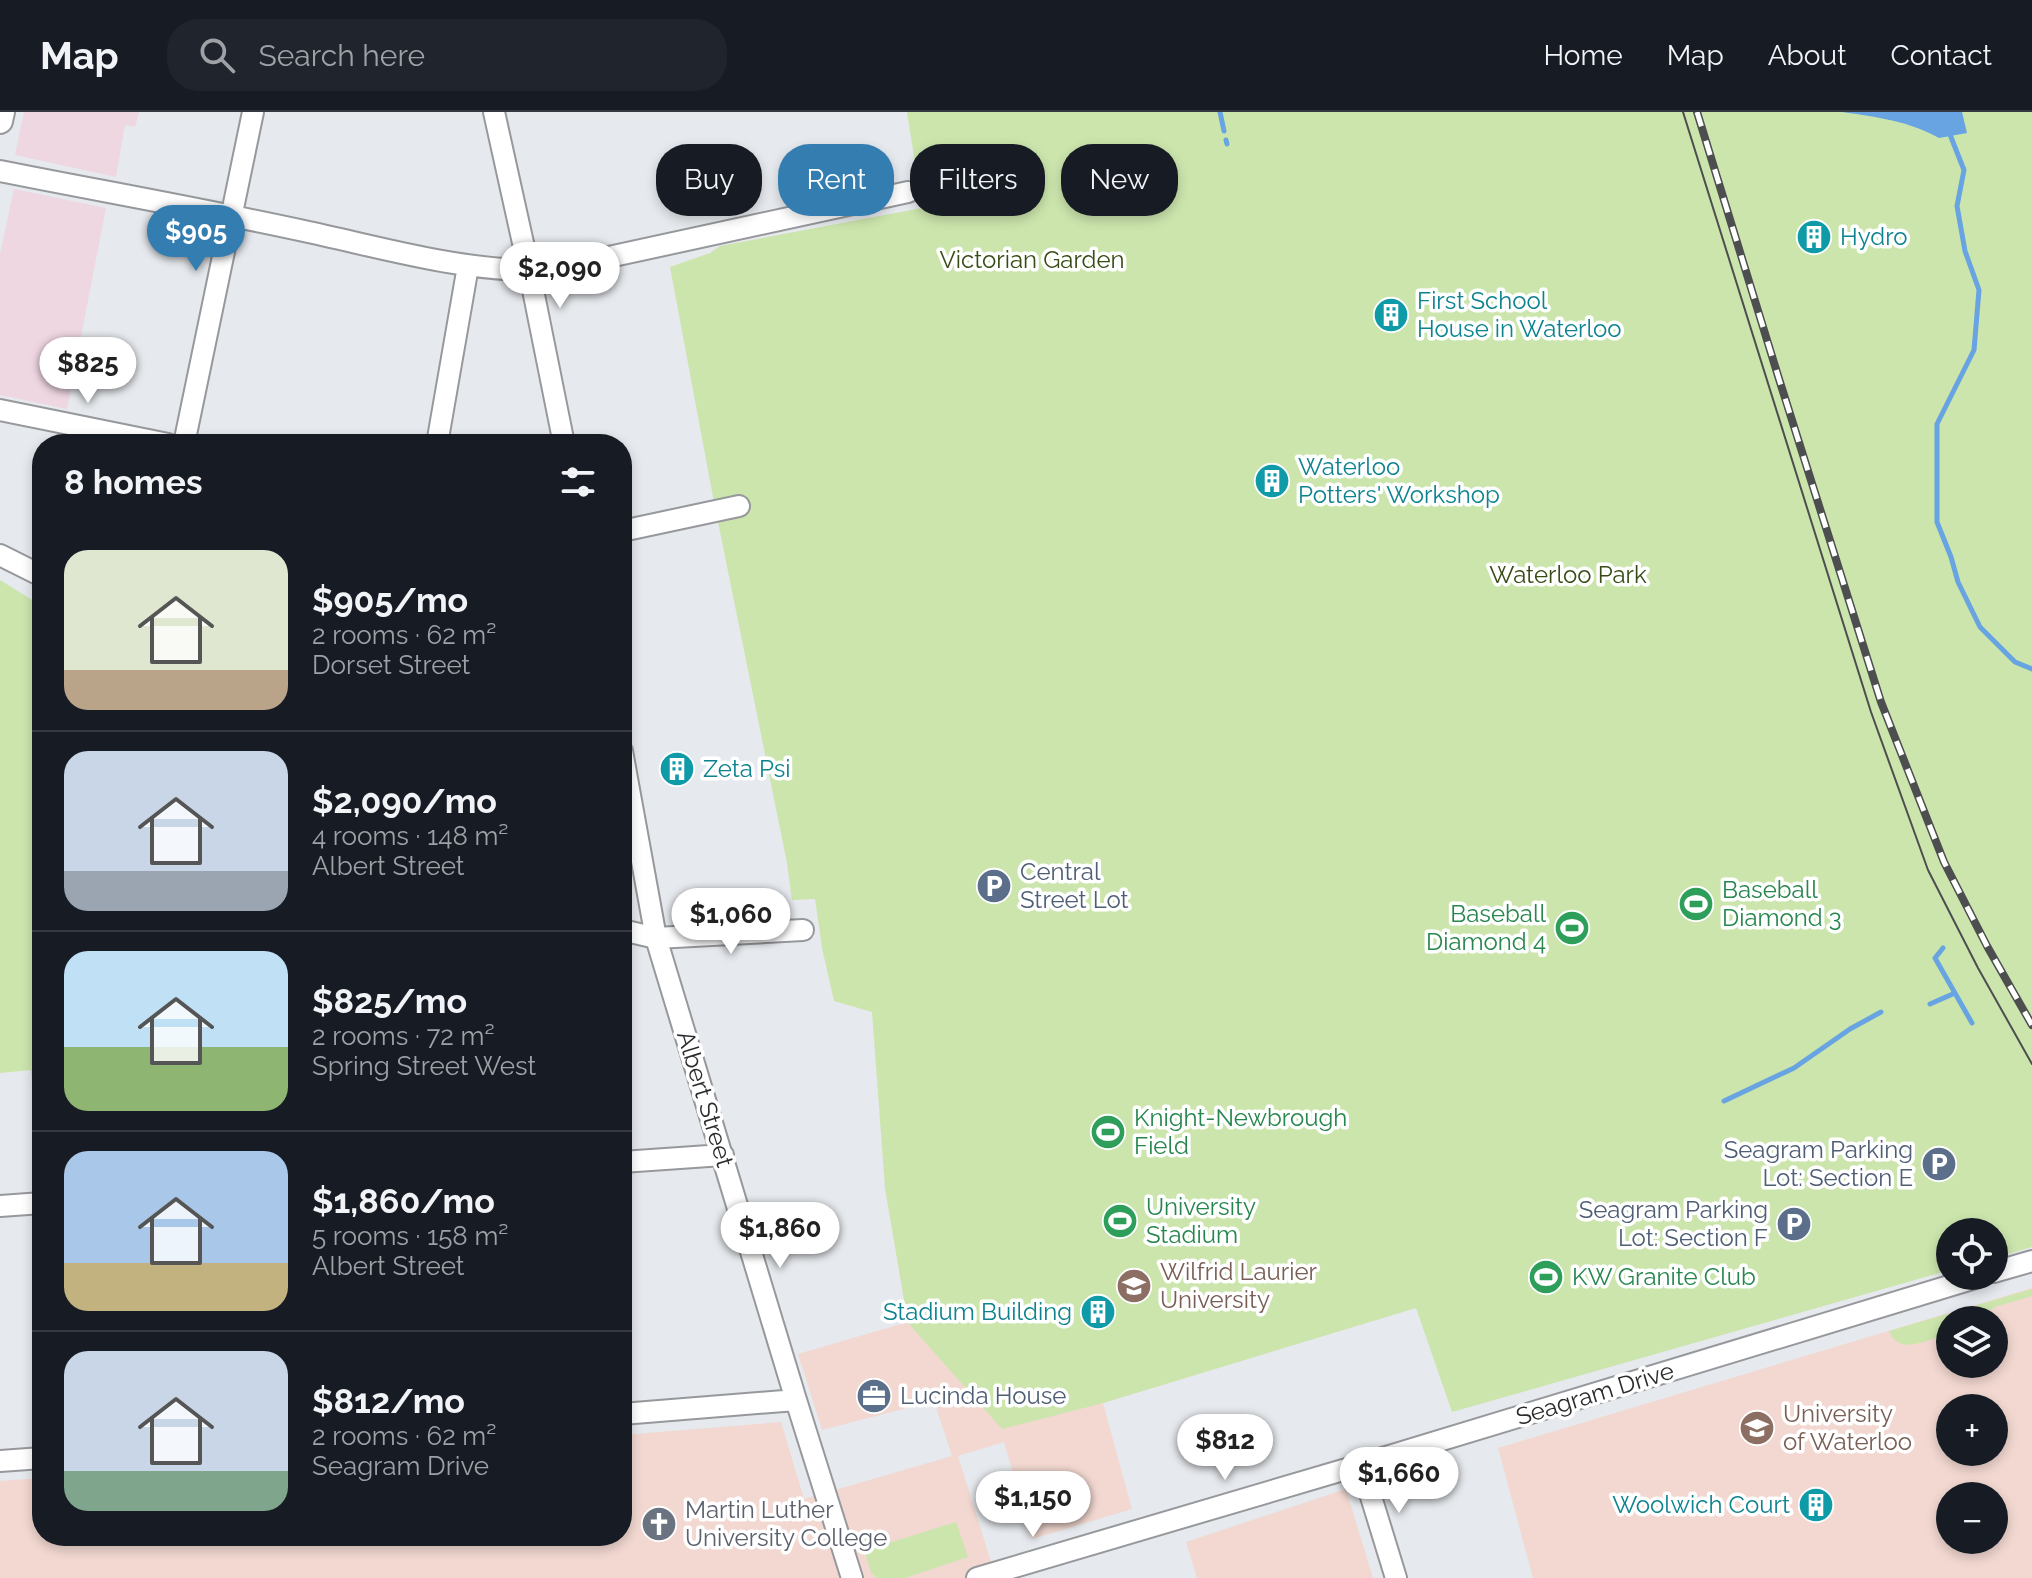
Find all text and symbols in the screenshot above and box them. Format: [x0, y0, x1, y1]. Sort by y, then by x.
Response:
search box [167, 19, 727, 91]
text: Map [40, 33, 119, 78]
icon: search [195, 33, 239, 77]
text: Search here [259, 38, 425, 73]
text: Home [1543, 39, 1623, 72]
text: Map [1667, 39, 1724, 72]
text: About [1768, 39, 1847, 72]
text: Contact [1891, 39, 1992, 72]
chip: Buy [656, 144, 762, 216]
chip: Rent [778, 144, 894, 216]
chip: Filters [910, 144, 1045, 216]
chip: New [1061, 144, 1178, 216]
pin: $905 [149, 205, 243, 273]
text: $905 [165, 216, 227, 246]
building icon: Hydro [1795, 218, 1833, 256]
place label: Hydro [1840, 222, 1908, 251]
pin: $2,090 [495, 242, 625, 310]
park label: Victorian Garden [939, 245, 1125, 274]
text: $2,090 [518, 253, 602, 283]
place label: First School House in Waterloo [1417, 286, 1622, 343]
building icon: First School House in Waterloo [1372, 296, 1410, 334]
pin: $825 [41, 337, 135, 405]
text: $825 [57, 348, 119, 378]
place label: Waterloo Potters' Workshop [1298, 452, 1500, 509]
icon: filters [556, 460, 600, 504]
text: 8 homes [64, 462, 203, 502]
building icon: Waterloo Potters' Workshop [1253, 462, 1291, 500]
park label: Waterloo Park [1489, 560, 1647, 589]
text: $905/mo [312, 580, 468, 620]
icon: home [128, 582, 224, 678]
text: 2 rooms · 62 m² [312, 620, 496, 650]
text: Dorset Street [312, 650, 470, 680]
building icon: Zeta Psi [658, 750, 696, 788]
place label: Zeta Psi [703, 754, 791, 783]
text: $2,090/mo [312, 781, 497, 821]
icon: home [128, 783, 224, 879]
text: 4 rooms · 148 m² [312, 821, 508, 851]
text: Albert Street [312, 851, 465, 881]
place label: Central Street Lot [1020, 857, 1129, 914]
parking icon: Central Street Lot [975, 867, 1013, 905]
place label: Baseball Diamond 3 [1722, 875, 1842, 932]
sports icon: Baseball Diamond 3 [1677, 885, 1715, 923]
pin: $1,060 [666, 888, 796, 956]
text: $1,060 [689, 899, 773, 929]
place label: Baseball Diamond 4 [1426, 899, 1546, 956]
sports icon: Baseball Diamond 4 [1553, 909, 1591, 947]
text: $825/mo [312, 981, 467, 1021]
icon: home [128, 983, 224, 1079]
text: 2 rooms · 72 m² [312, 1021, 495, 1051]
street label: Albert Street [671, 1027, 740, 1170]
text: Spring Street West [312, 1051, 536, 1081]
place label: Knight-Newbrough Field [1134, 1103, 1347, 1160]
sports icon: Knight-Newbrough Field [1089, 1113, 1127, 1151]
place label: Seagram Parking Lot: Section E [1724, 1135, 1913, 1192]
parking icon: Seagram Parking Lot: Section E [1920, 1145, 1958, 1183]
text: $1,860/mo [312, 1181, 495, 1221]
icon: home [128, 1183, 224, 1279]
place label: University Stadium [1146, 1192, 1256, 1249]
place label: Seagram Parking Lot: Section F [1579, 1195, 1768, 1252]
pin: $1,860 [715, 1202, 845, 1270]
sports icon: University Stadium [1101, 1202, 1139, 1240]
parking icon: Seagram Parking Lot: Section F [1775, 1205, 1813, 1243]
text: $1,860 [739, 1213, 821, 1243]
map controls [1936, 1218, 2008, 1554]
button: locate [1936, 1218, 2008, 1290]
text: 5 rooms · 158 m² [312, 1221, 508, 1251]
text: Albert Street [312, 1251, 465, 1281]
place label: Wilfrid Laurier University [1160, 1257, 1318, 1314]
sports icon: KW Granite Club [1527, 1258, 1565, 1296]
place label: KW Granite Club [1572, 1262, 1756, 1291]
school or university icon: Wilfrid Laurier University [1115, 1267, 1153, 1305]
building icon: Stadium Building [1079, 1293, 1117, 1331]
place label: Stadium Building [883, 1297, 1072, 1326]
button: layers [1936, 1306, 2008, 1378]
street label: Seagram Drive [1512, 1356, 1677, 1431]
office icon: Lucinda House [855, 1377, 893, 1415]
text: $812/mo [312, 1381, 465, 1421]
place label: Lucinda House [900, 1381, 1066, 1410]
icon: home [128, 1383, 224, 1479]
button: + [1936, 1394, 2008, 1466]
place label: University of Waterloo [1783, 1399, 1912, 1456]
school or university icon: University of Waterloo [1738, 1409, 1776, 1447]
pin: $812 [1178, 1414, 1272, 1482]
text: 2 rooms · 62 m² [312, 1421, 496, 1451]
text: $812 [1195, 1425, 1255, 1455]
pin: $1,660 [1334, 1447, 1464, 1515]
text: Seagram Drive [312, 1451, 489, 1481]
text: $1,660 [1358, 1458, 1440, 1488]
pin: $1,150 [968, 1471, 1098, 1539]
text: $1,150 [994, 1482, 1072, 1512]
button: − [1936, 1482, 2008, 1554]
building icon: Woolwich Court [1797, 1486, 1835, 1524]
place label: Woolwich Court [1612, 1490, 1790, 1519]
place label: Martin Luther University College [685, 1495, 887, 1552]
church icon: Martin Luther University College [640, 1505, 678, 1543]

